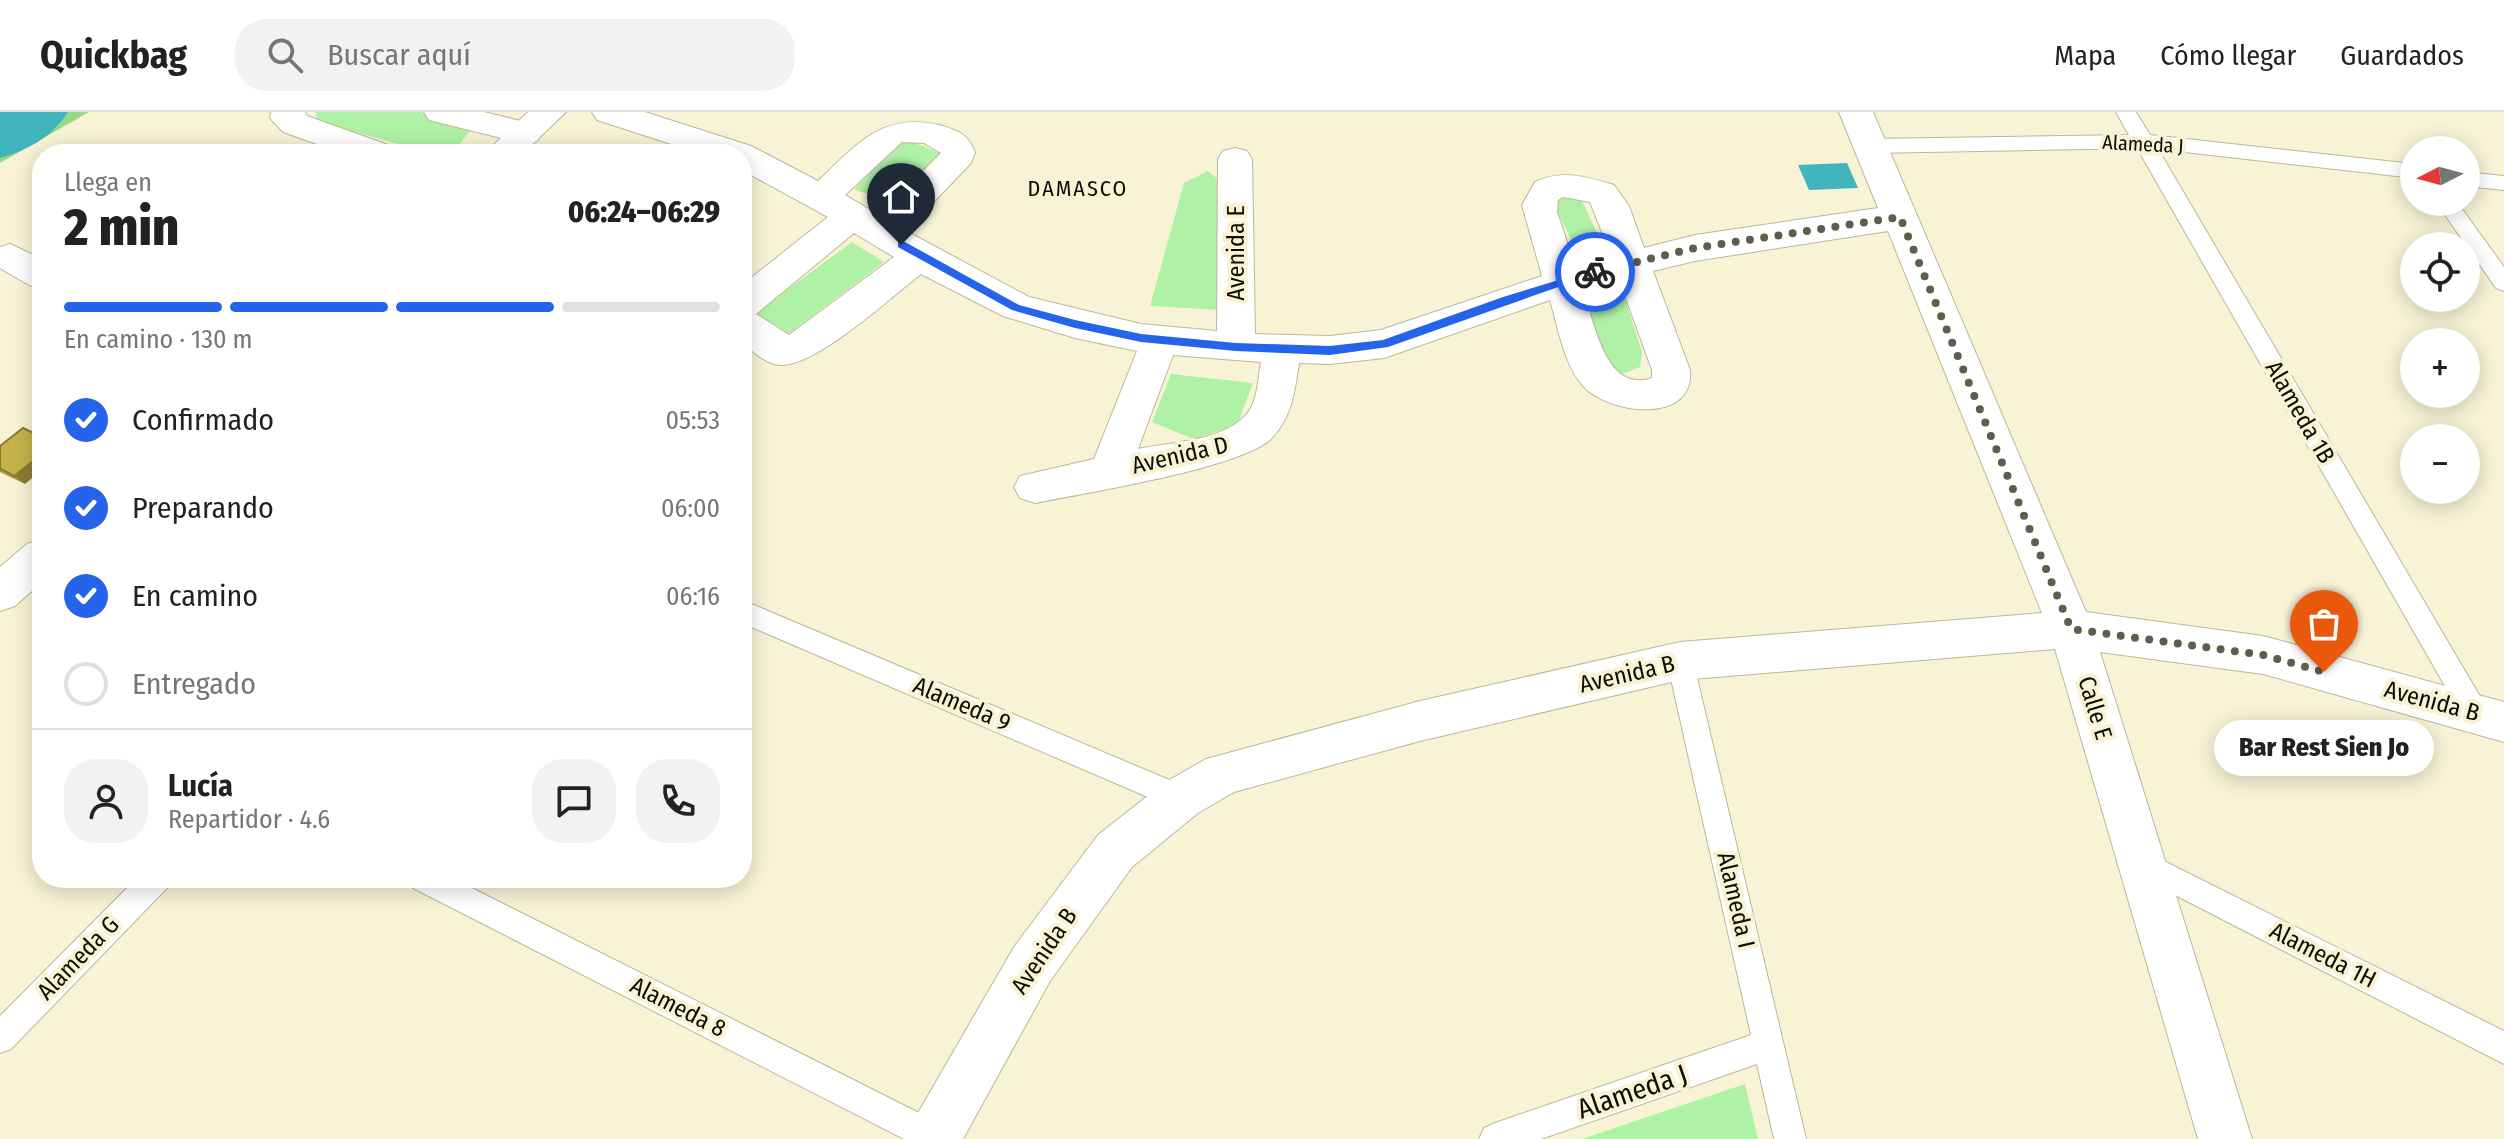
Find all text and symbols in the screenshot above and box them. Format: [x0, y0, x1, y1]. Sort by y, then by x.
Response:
search box [235, 19, 795, 91]
text: Quickbag [40, 32, 187, 78]
icon: search [263, 33, 307, 77]
text: Buscar aquí [327, 37, 471, 73]
text: Mapa [2054, 39, 2116, 72]
text: Cómo llegar [2160, 39, 2296, 72]
text: Guardados [2340, 39, 2464, 72]
street label: Alameda J [2102, 130, 2184, 158]
north arrow [2400, 136, 2480, 216]
map controls [2400, 136, 2480, 504]
pin [867, 163, 935, 245]
text: Llega en [64, 167, 152, 198]
icon: home [879, 175, 923, 219]
district label: DAMASCO [1028, 175, 1128, 202]
text: 06:24–06:29 [568, 194, 720, 230]
text: 2 min [64, 196, 179, 259]
street label: Avenida E [1222, 205, 1250, 301]
courier [1555, 232, 1635, 312]
button: locate [2400, 232, 2480, 312]
icon: bike [1573, 250, 1617, 294]
text: En camino · 130 m [64, 324, 253, 355]
button: + [2400, 328, 2480, 408]
street label: Alameda 1B [2259, 356, 2341, 468]
icon: check [64, 398, 108, 442]
text: Confirmado [132, 402, 274, 438]
text: 05:53 [665, 405, 720, 436]
button: − [2400, 424, 2480, 504]
street label: Avenida D [1129, 430, 1231, 480]
icon: check [64, 486, 108, 530]
text: Preparando [132, 490, 274, 526]
text: 06:00 [661, 493, 720, 524]
icon: check [64, 574, 108, 618]
text: En camino [132, 578, 258, 614]
text: 06:16 [666, 581, 720, 612]
pin [2290, 590, 2358, 672]
icon: bag [2302, 602, 2346, 646]
street label: Avenida B [1577, 649, 1677, 699]
text: Entregado [132, 666, 256, 702]
street label: Alameda 9 [909, 671, 1015, 737]
street label: Calle E [2072, 673, 2118, 743]
street label: Avenida B [2381, 675, 2483, 727]
callout: Bar Rest Sien Jo [2214, 720, 2434, 776]
text: Bar Rest Sien Jo [2239, 732, 2409, 763]
button: person [64, 759, 148, 843]
button: chat [532, 759, 616, 843]
button: phone [636, 759, 720, 843]
text: Lucía [168, 768, 233, 804]
text: Repartidor · 4.6 [168, 804, 330, 835]
street label: Alameda I [1711, 849, 1761, 951]
street label: Avenida B [1005, 903, 1083, 999]
street label: Alameda G [31, 911, 125, 1005]
street label: Alameda 1H [2265, 916, 2381, 994]
street label: Alameda 8 [626, 971, 730, 1043]
street label: Alameda J [1573, 1057, 1691, 1126]

